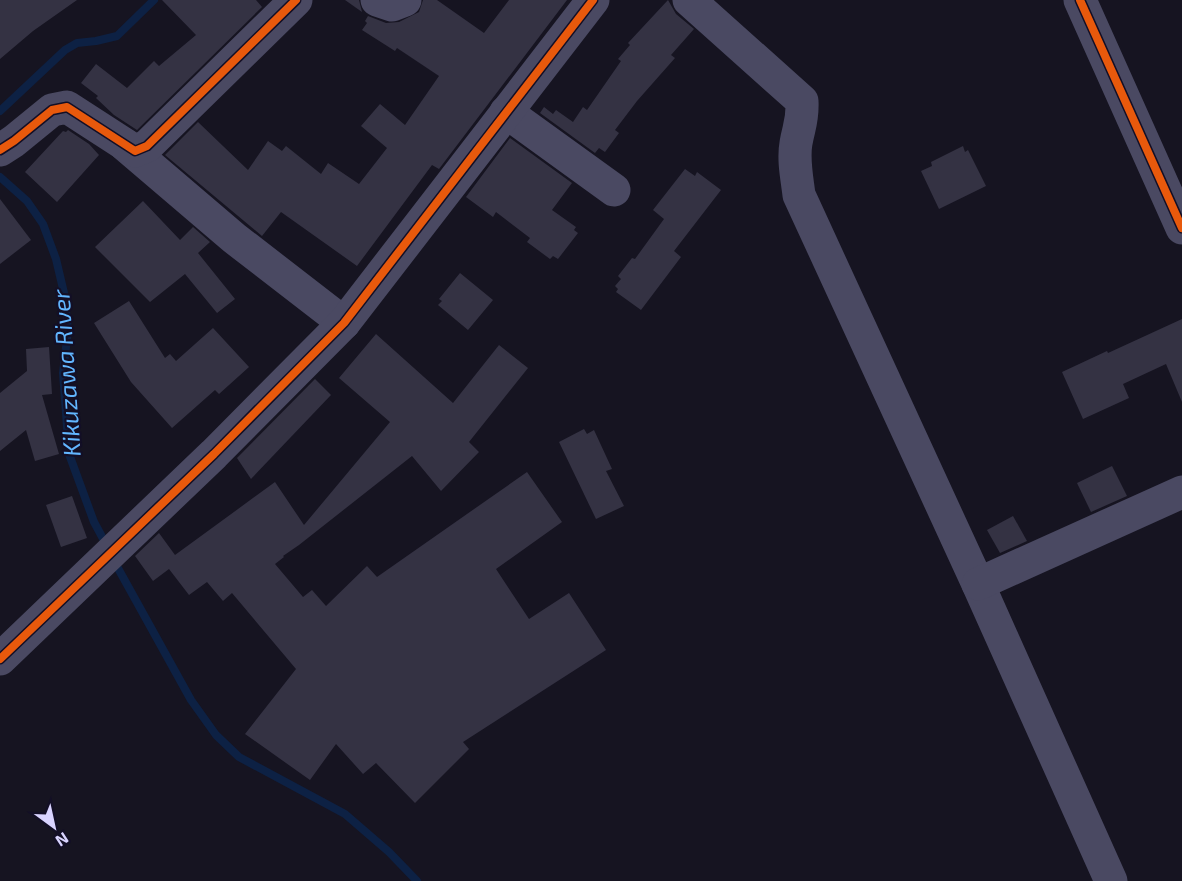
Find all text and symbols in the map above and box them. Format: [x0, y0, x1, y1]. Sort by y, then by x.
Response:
water label: Kikuzawa River [45, 288, 86, 458]
north arrow [24, 797, 84, 857]
text: N [52, 829, 72, 851]

